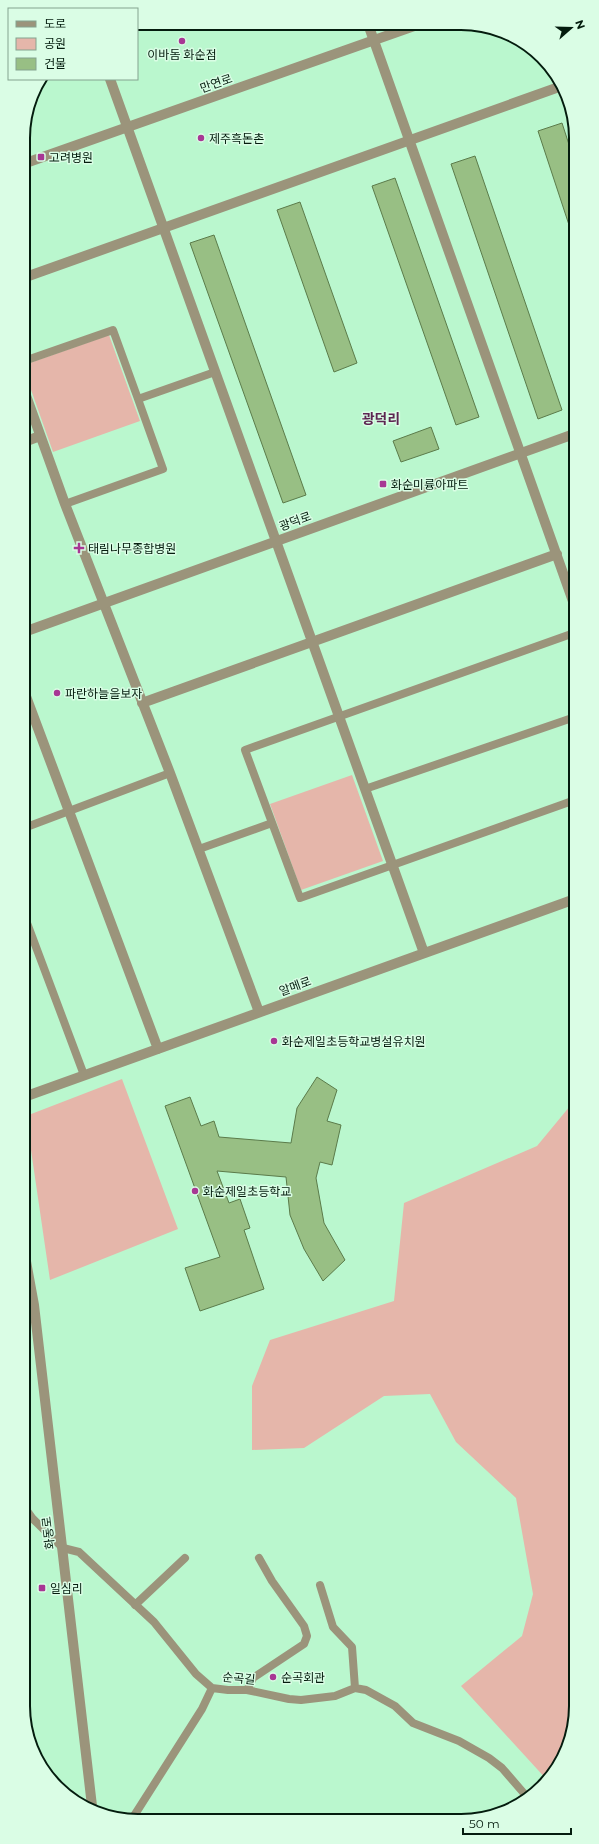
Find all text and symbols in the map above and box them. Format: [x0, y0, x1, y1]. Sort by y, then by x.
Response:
legend [8, 8, 138, 80]
north arrow [551, 8, 591, 48]
text: 도로 [44, 16, 66, 31]
text: N [572, 18, 588, 31]
text: 공원 [44, 36, 66, 51]
marker: 이바돔 화순점 [177, 36, 187, 46]
place label: 이바돔 화순점 [147, 47, 217, 62]
text: 건물 [44, 56, 66, 71]
street label: 만연로 [198, 71, 234, 95]
place label: 제주흑돈촌 [209, 131, 264, 146]
marker: 제주흑돈촌 [196, 133, 206, 143]
place label: 고려병원 [49, 150, 93, 165]
marker: 고려병원 [36, 152, 46, 162]
district label: 광덕리 [362, 410, 400, 428]
place label: 화순미륭아파트 [391, 477, 468, 492]
marker: 화순미륭아파트 [378, 479, 388, 489]
street label: 광덕로 [277, 508, 313, 534]
place label: 태림나무종합병원 [88, 541, 176, 556]
marker: 태림나무종합병원 [73, 542, 85, 554]
place label: 파란하늘을보자 [65, 686, 142, 701]
marker: 파란하늘을보자 [52, 688, 62, 698]
street label: 알메로 [277, 973, 313, 999]
place label: 화순제일초등학교병설유치원 [282, 1034, 426, 1049]
marker: 화순제일초등학교병설유치원 [269, 1036, 279, 1046]
place label: 화순제일초등학교 [203, 1184, 291, 1199]
marker: 화순제일초등학교 [190, 1186, 200, 1196]
street label: 화동로 [39, 1516, 57, 1550]
place label: 일심리 [50, 1581, 83, 1596]
marker: 일심리 [37, 1583, 47, 1593]
street label: 순곡길 [222, 1669, 256, 1687]
place label: 순곡회관 [281, 1670, 325, 1685]
marker: 순곡회관 [268, 1672, 278, 1682]
scale bar [463, 1810, 571, 1836]
text: 50 m [469, 1816, 500, 1831]

